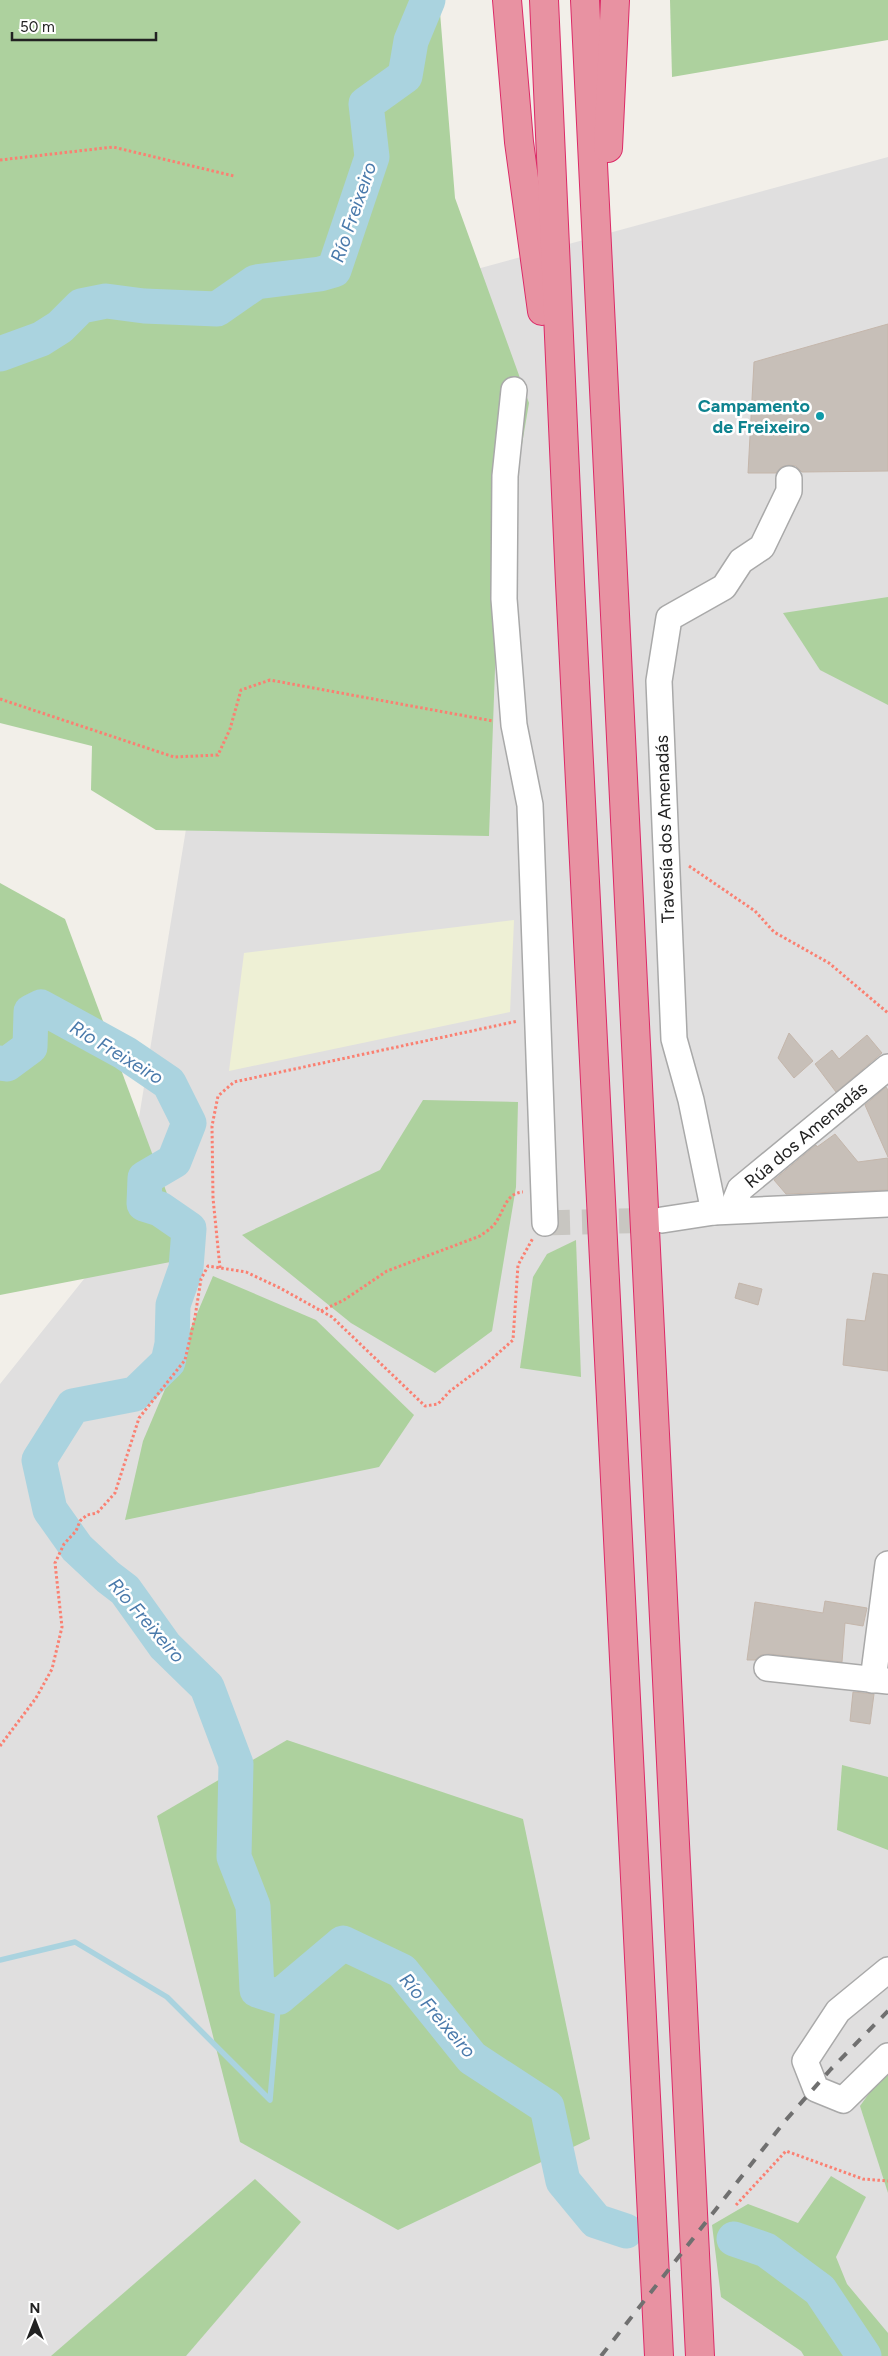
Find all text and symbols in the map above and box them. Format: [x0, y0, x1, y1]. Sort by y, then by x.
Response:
scale bar [12, 10, 156, 42]
text: 50 m [20, 18, 55, 36]
water label: Río Freixeiro [326, 159, 381, 265]
place label: Campamento de Freixeiro [698, 395, 810, 438]
marker: Campamento de Freixeiro [814, 410, 826, 422]
street label: Travesía dos Amenadás [651, 735, 679, 923]
water label: Río Freixeiro [66, 1016, 168, 1089]
street label: Rúa dos Amenadás [740, 1077, 872, 1193]
water label: Río Freixeiro [104, 1573, 190, 1667]
water label: Río Freixeiro [395, 1968, 481, 2062]
north arrow [10, 2296, 60, 2346]
text: N [30, 2300, 40, 2317]

